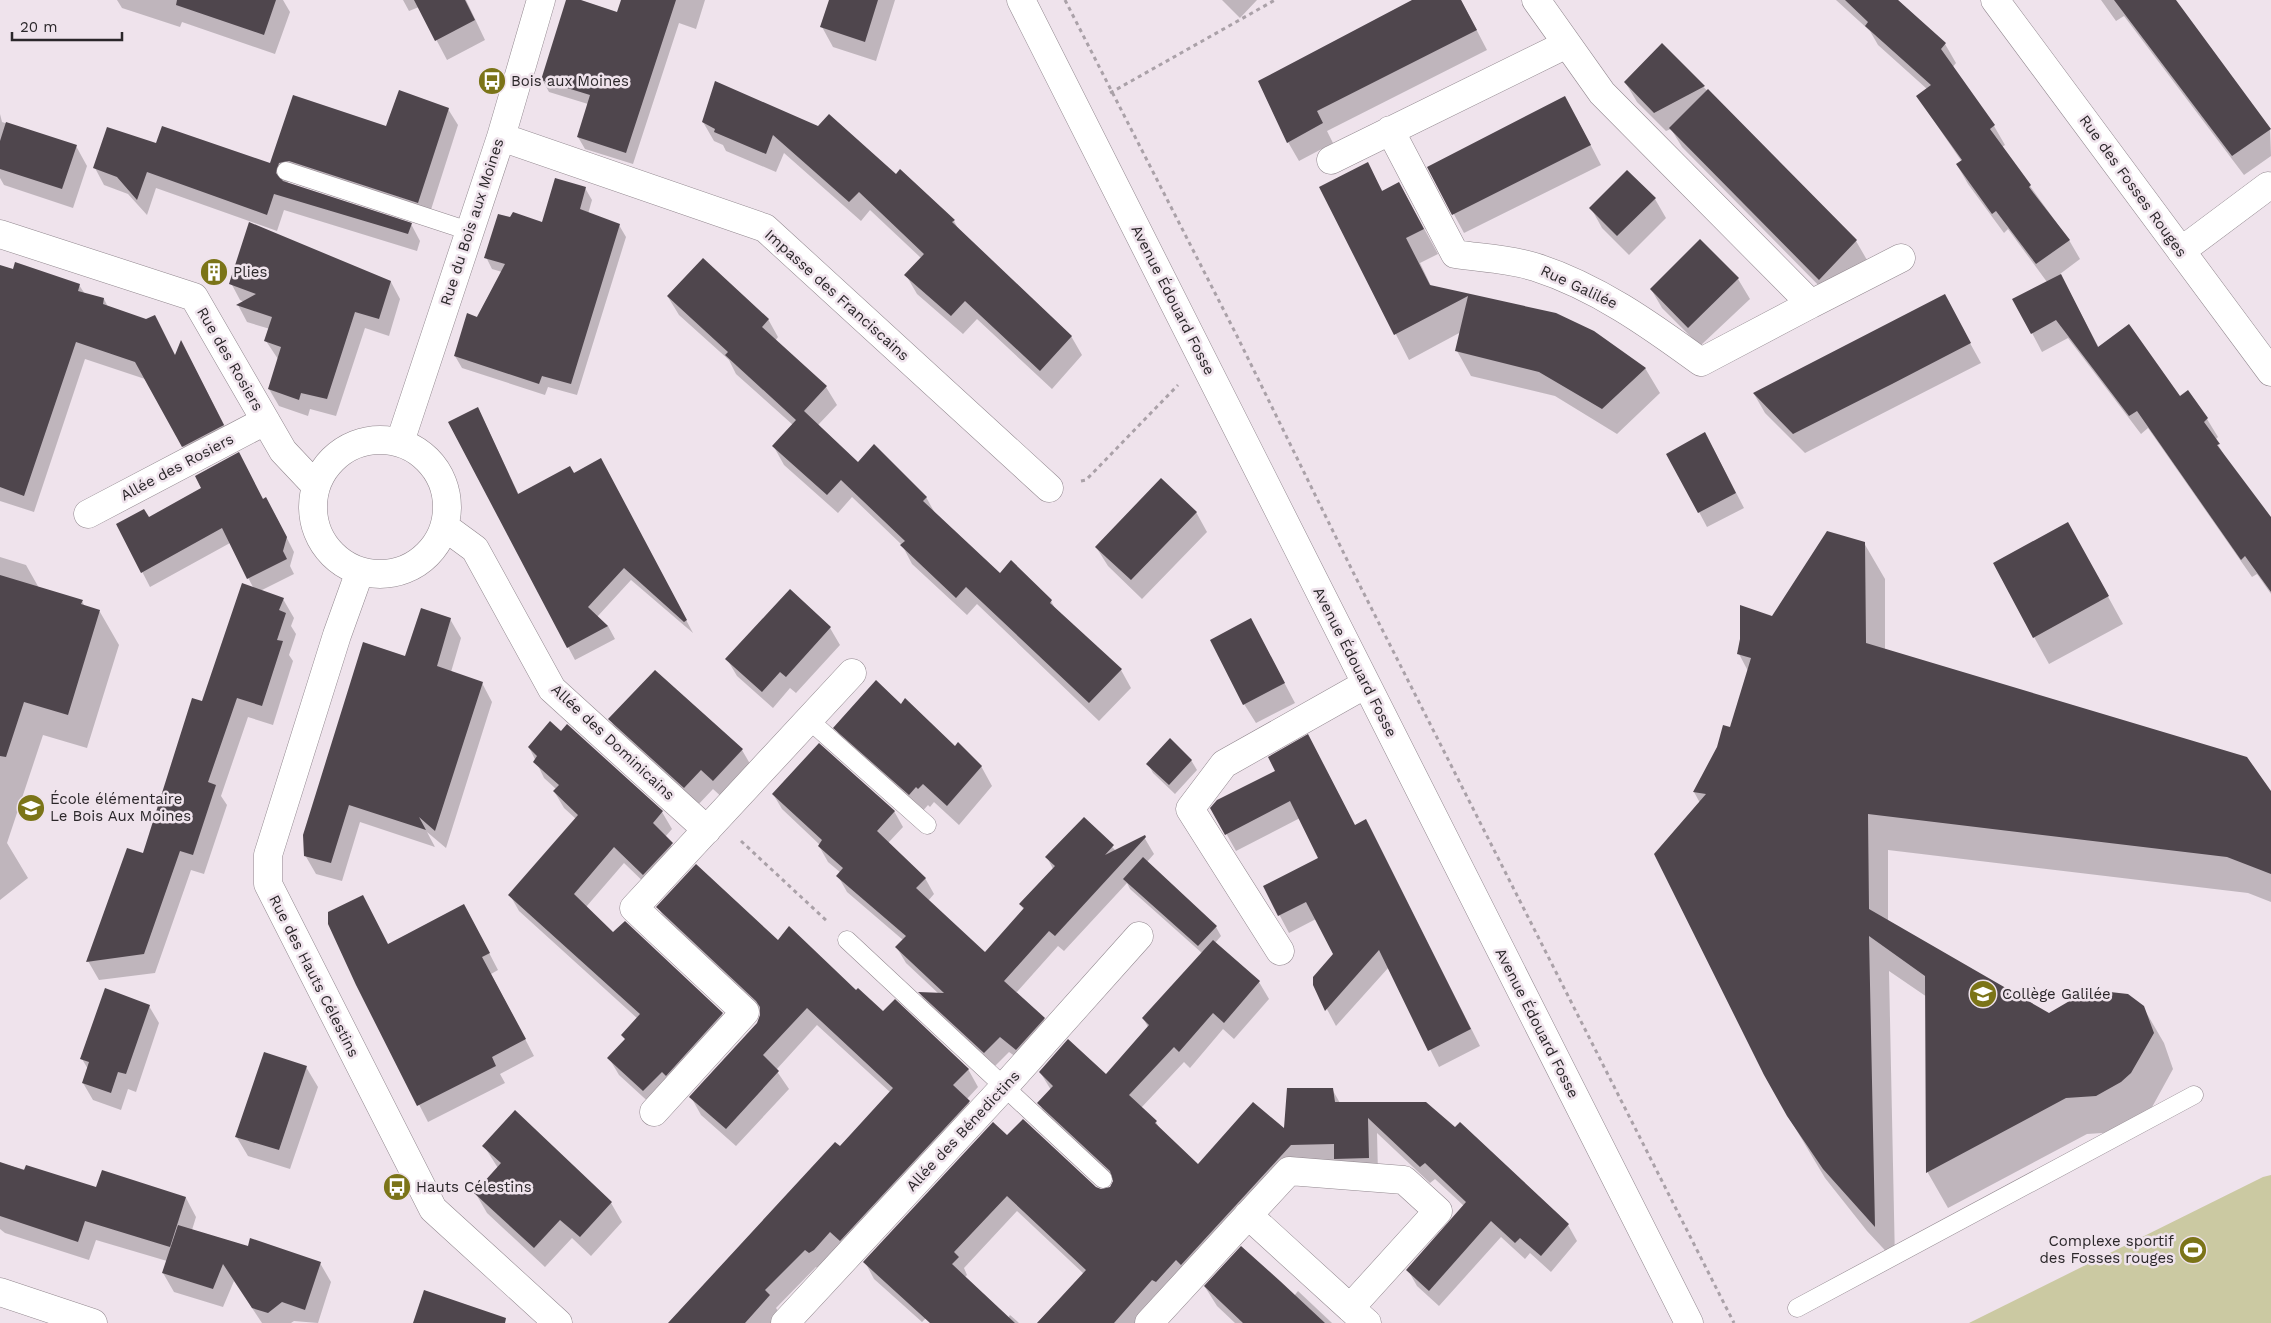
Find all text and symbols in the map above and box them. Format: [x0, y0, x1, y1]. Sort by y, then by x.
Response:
scale bar [12, 10, 122, 42]
text: 20 m [20, 18, 58, 36]
bus stop icon: Bois aux Moines [477, 66, 507, 96]
place label: Bois aux Moines [511, 72, 629, 90]
street label: Rue des Fosses Rouges [2075, 111, 2191, 261]
street label: Rue du Bois aux Moines [436, 136, 508, 308]
street label: Avenue Édouard Fosse [1127, 222, 1219, 378]
street label: Impasse des Franciscains [761, 225, 913, 365]
building icon: Plies [199, 257, 229, 287]
street label: Rue Galilée [1538, 261, 1620, 313]
place label: Plies [233, 263, 267, 281]
street label: Rue des Rosiers [193, 304, 267, 414]
street label: Allée des Rosiers [117, 430, 237, 504]
street label: Avenue Édouard Fosse [1309, 584, 1401, 740]
street label: Allée des Dominicains [548, 680, 678, 804]
place label: École élémentaire Le Bois Aux Moines [50, 790, 191, 825]
school or university icon: École élémentaire Le Bois Aux Moines [16, 793, 46, 823]
street label: Rue des Hauts Célestins [265, 892, 363, 1060]
street label: Avenue Édouard Fosse [1491, 945, 1583, 1101]
school or university icon: Collège Galilée [1968, 979, 1998, 1009]
place label: Collège Galilée [2002, 985, 2111, 1003]
street label: Allée des Bénedictins [902, 1067, 1024, 1195]
bus stop icon: Hauts Célestins [382, 1172, 412, 1202]
place label: Hauts Célestins [416, 1178, 532, 1196]
place label: Complexe sportif des Fosses rouges [2039, 1232, 2174, 1267]
sports icon: Complexe sportif des Fosses rouges [2178, 1235, 2208, 1265]

